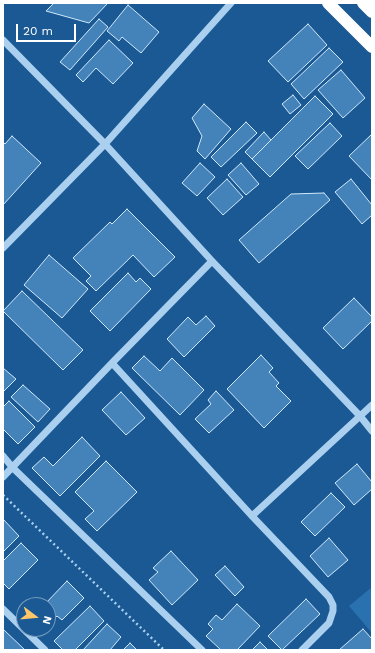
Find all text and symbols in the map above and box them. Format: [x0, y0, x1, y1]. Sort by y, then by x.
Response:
scale bar [18, 16, 78, 42]
text: 20 m [23, 24, 53, 38]
north arrow [16, 597, 56, 637]
text: N [40, 614, 54, 626]

